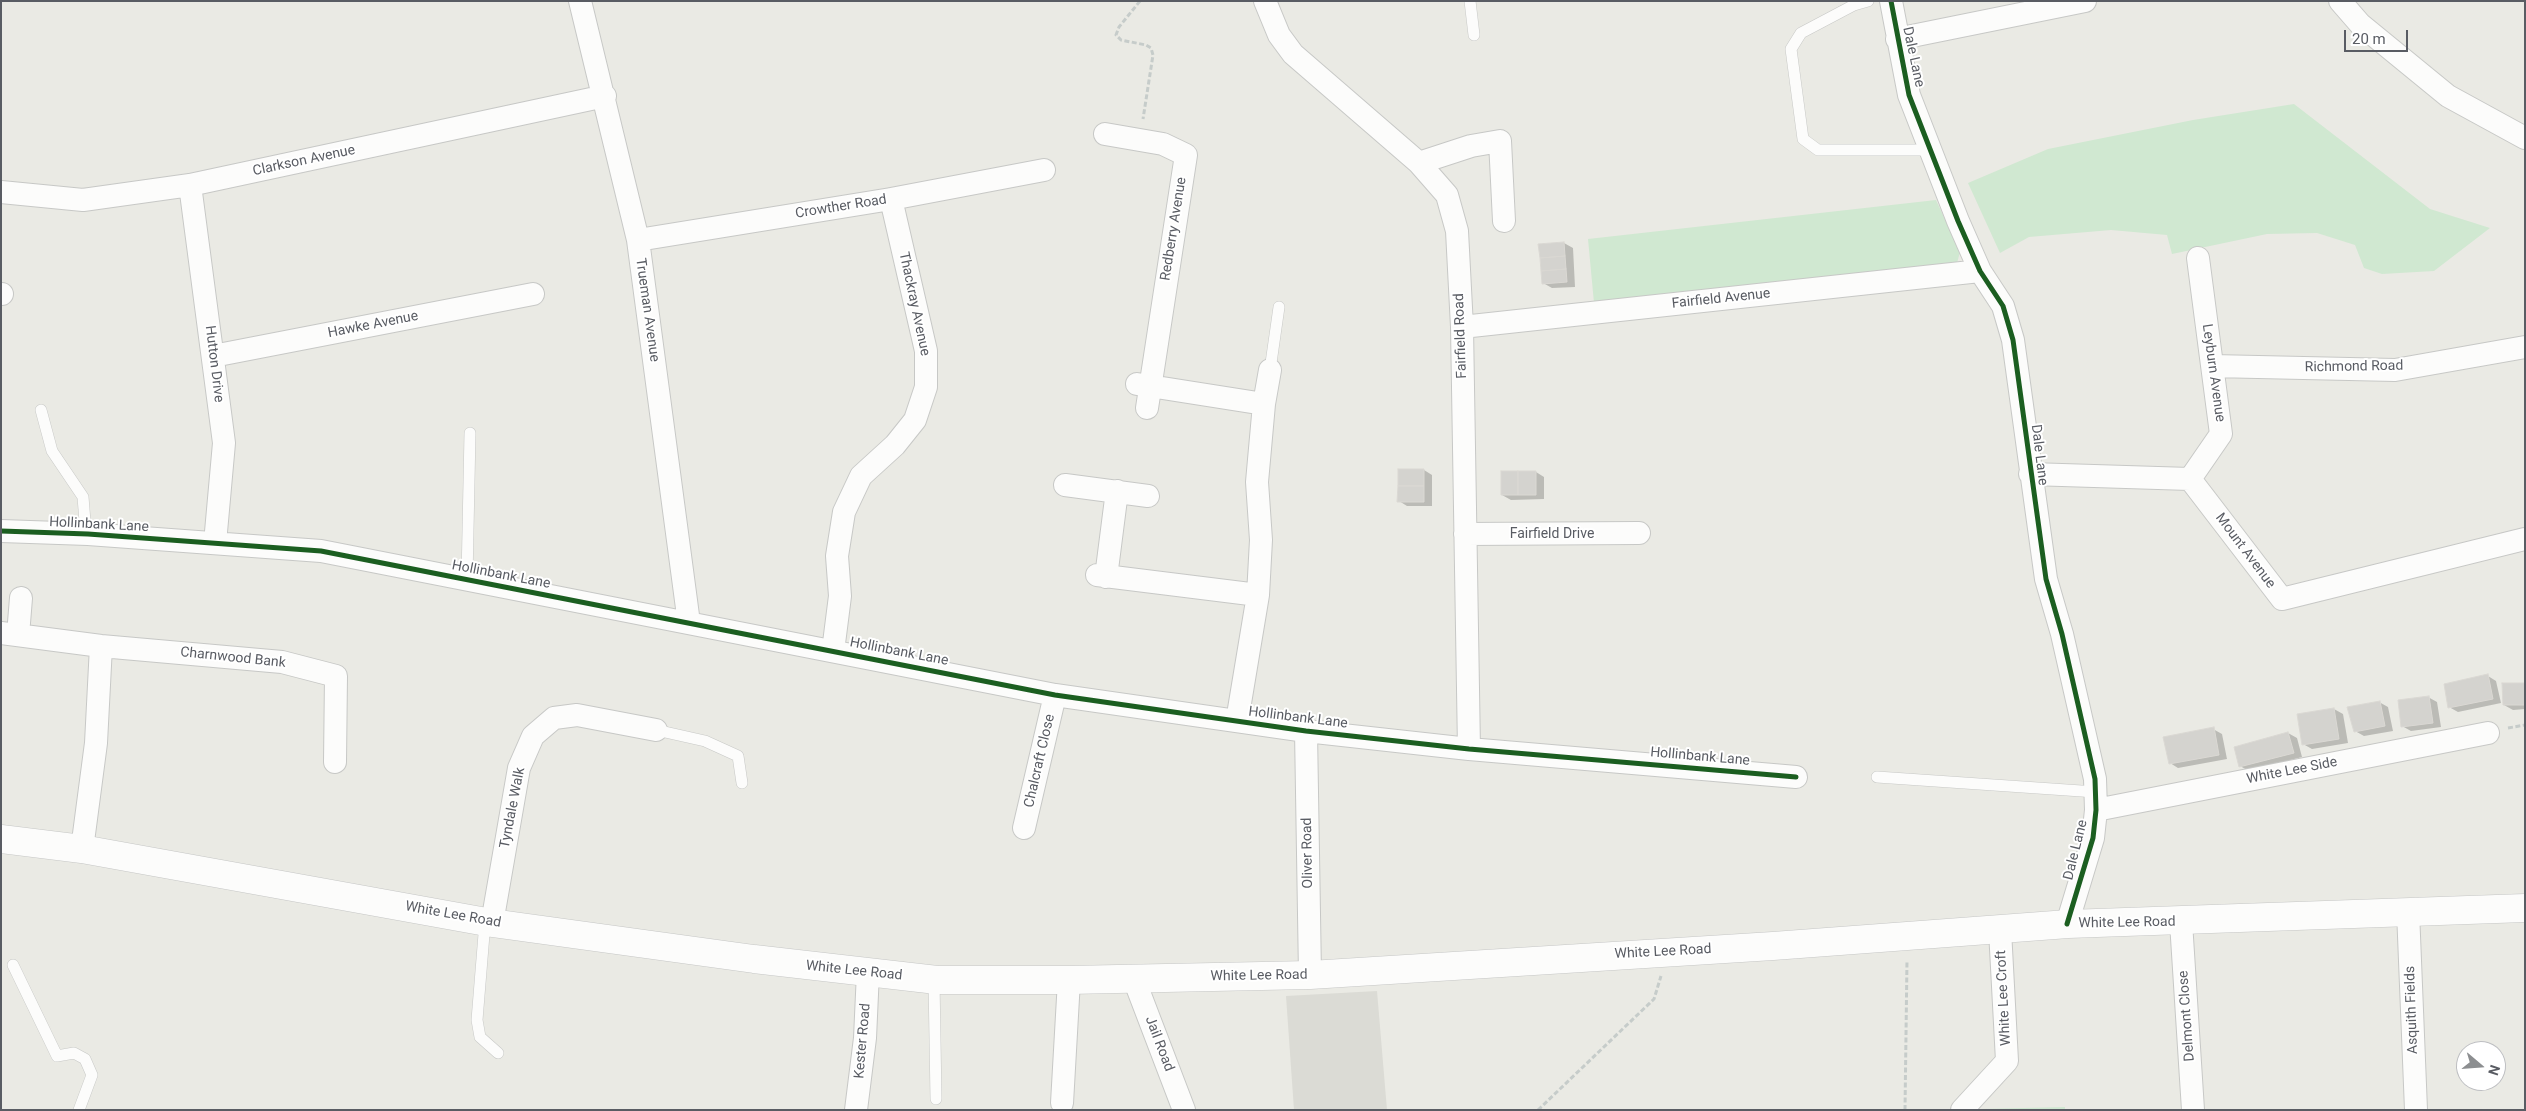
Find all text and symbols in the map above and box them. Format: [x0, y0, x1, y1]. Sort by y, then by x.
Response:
scale bar [2346, 20, 2410, 52]
street label: Dale Lane [1898, 25, 1928, 89]
text: 20 m [2352, 30, 2386, 48]
street label: Clarkson Avenue [251, 142, 357, 180]
street label: Redberry Avenue [1158, 176, 1190, 282]
street label: Crowther Road [794, 191, 888, 223]
street label: Thackray Avenue [895, 250, 933, 358]
street label: Trueman Avenue [631, 257, 663, 363]
street label: Fairfield Avenue [1671, 285, 1771, 313]
street label: Fairfield Road [1451, 293, 1471, 379]
street label: Hawke Avenue [326, 308, 420, 342]
street label: Leyburn Avenue [2198, 323, 2228, 423]
street label: Hutton Drive [201, 325, 227, 403]
street label: Richmond Road [2305, 358, 2403, 376]
street label: Dale Lane [2027, 423, 2051, 487]
street label: Mount Avenue [2211, 510, 2279, 592]
street label: Hollinbank Lane [49, 514, 149, 536]
street label: Fairfield Drive [1510, 526, 1594, 542]
street label: Hollinbank Lane [450, 557, 552, 593]
street label: Hollinbank Lane [848, 634, 950, 670]
street label: Charnwood Bank [179, 644, 287, 672]
street label: Hollinbank Lane [1247, 704, 1349, 732]
street label: Chalcraft Close [1021, 713, 1059, 809]
street label: Hollinbank Lane [1649, 744, 1751, 770]
street label: White Lee Side [2245, 754, 2339, 788]
street label: Tyndale Walk [497, 766, 529, 850]
street label: Oliver Road [1299, 817, 1317, 889]
street label: Dale Lane [2060, 818, 2092, 882]
street label: White Lee Road [404, 898, 502, 932]
street label: White Lee Road [2078, 914, 2176, 932]
street label: White Lee Road [1614, 941, 1712, 963]
street label: White Lee Croft [1993, 950, 2015, 1046]
street label: White Lee Road [805, 958, 903, 984]
street label: Asquith Fields [2402, 966, 2422, 1054]
street label: White Lee Road [1210, 967, 1308, 985]
street label: Delmont Close [2175, 970, 2199, 1062]
street label: Kester Road [851, 1003, 875, 1079]
street label: Jail Road [1141, 1014, 1177, 1074]
north arrow [2456, 1041, 2506, 1091]
text: N [2485, 1063, 2503, 1077]

